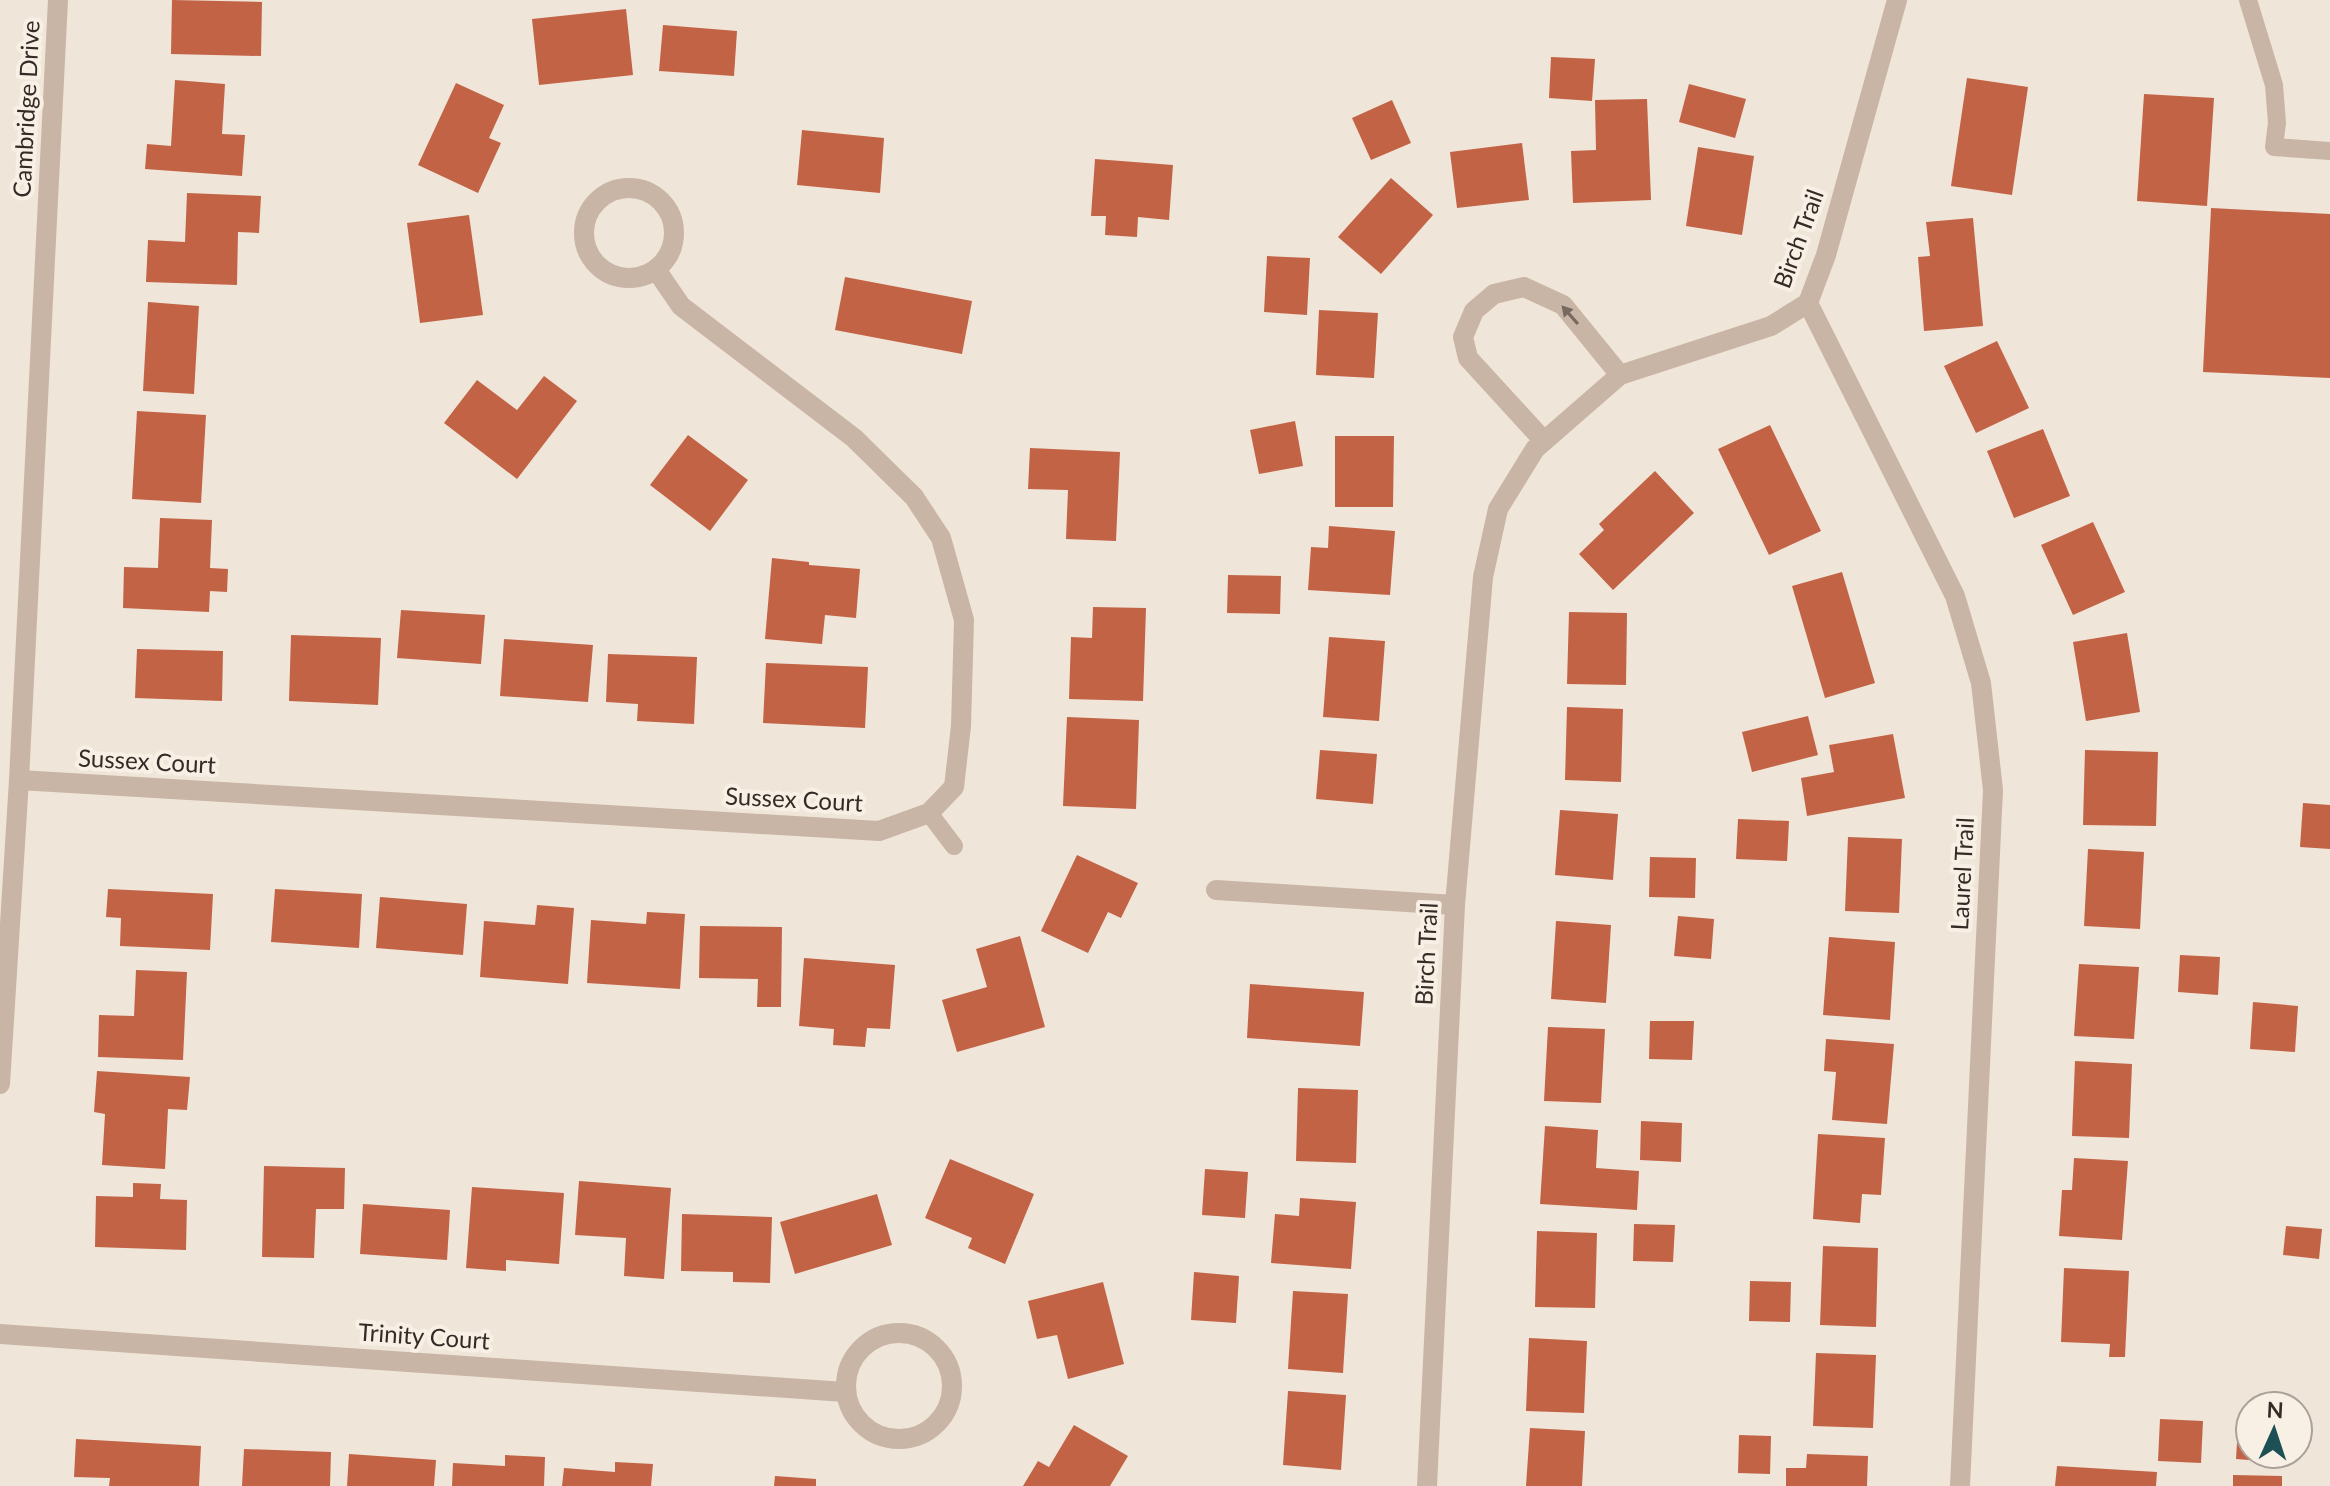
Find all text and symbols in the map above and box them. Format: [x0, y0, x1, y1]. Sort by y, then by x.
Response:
street label: Cambridge Drive [6, 20, 45, 198]
street label: Birch Trail [1766, 185, 1829, 292]
one-way arrow [1562, 305, 1580, 324]
street label: Sussex Court [78, 742, 217, 779]
street label: Sussex Court [725, 780, 864, 817]
street label: Laurel Trail [1944, 817, 1979, 931]
street label: Birch Trail [1408, 902, 1443, 1006]
street label: Trinity Court [357, 1316, 491, 1355]
north arrow [2234, 1390, 2314, 1470]
text: N [2266, 1396, 2284, 1423]

